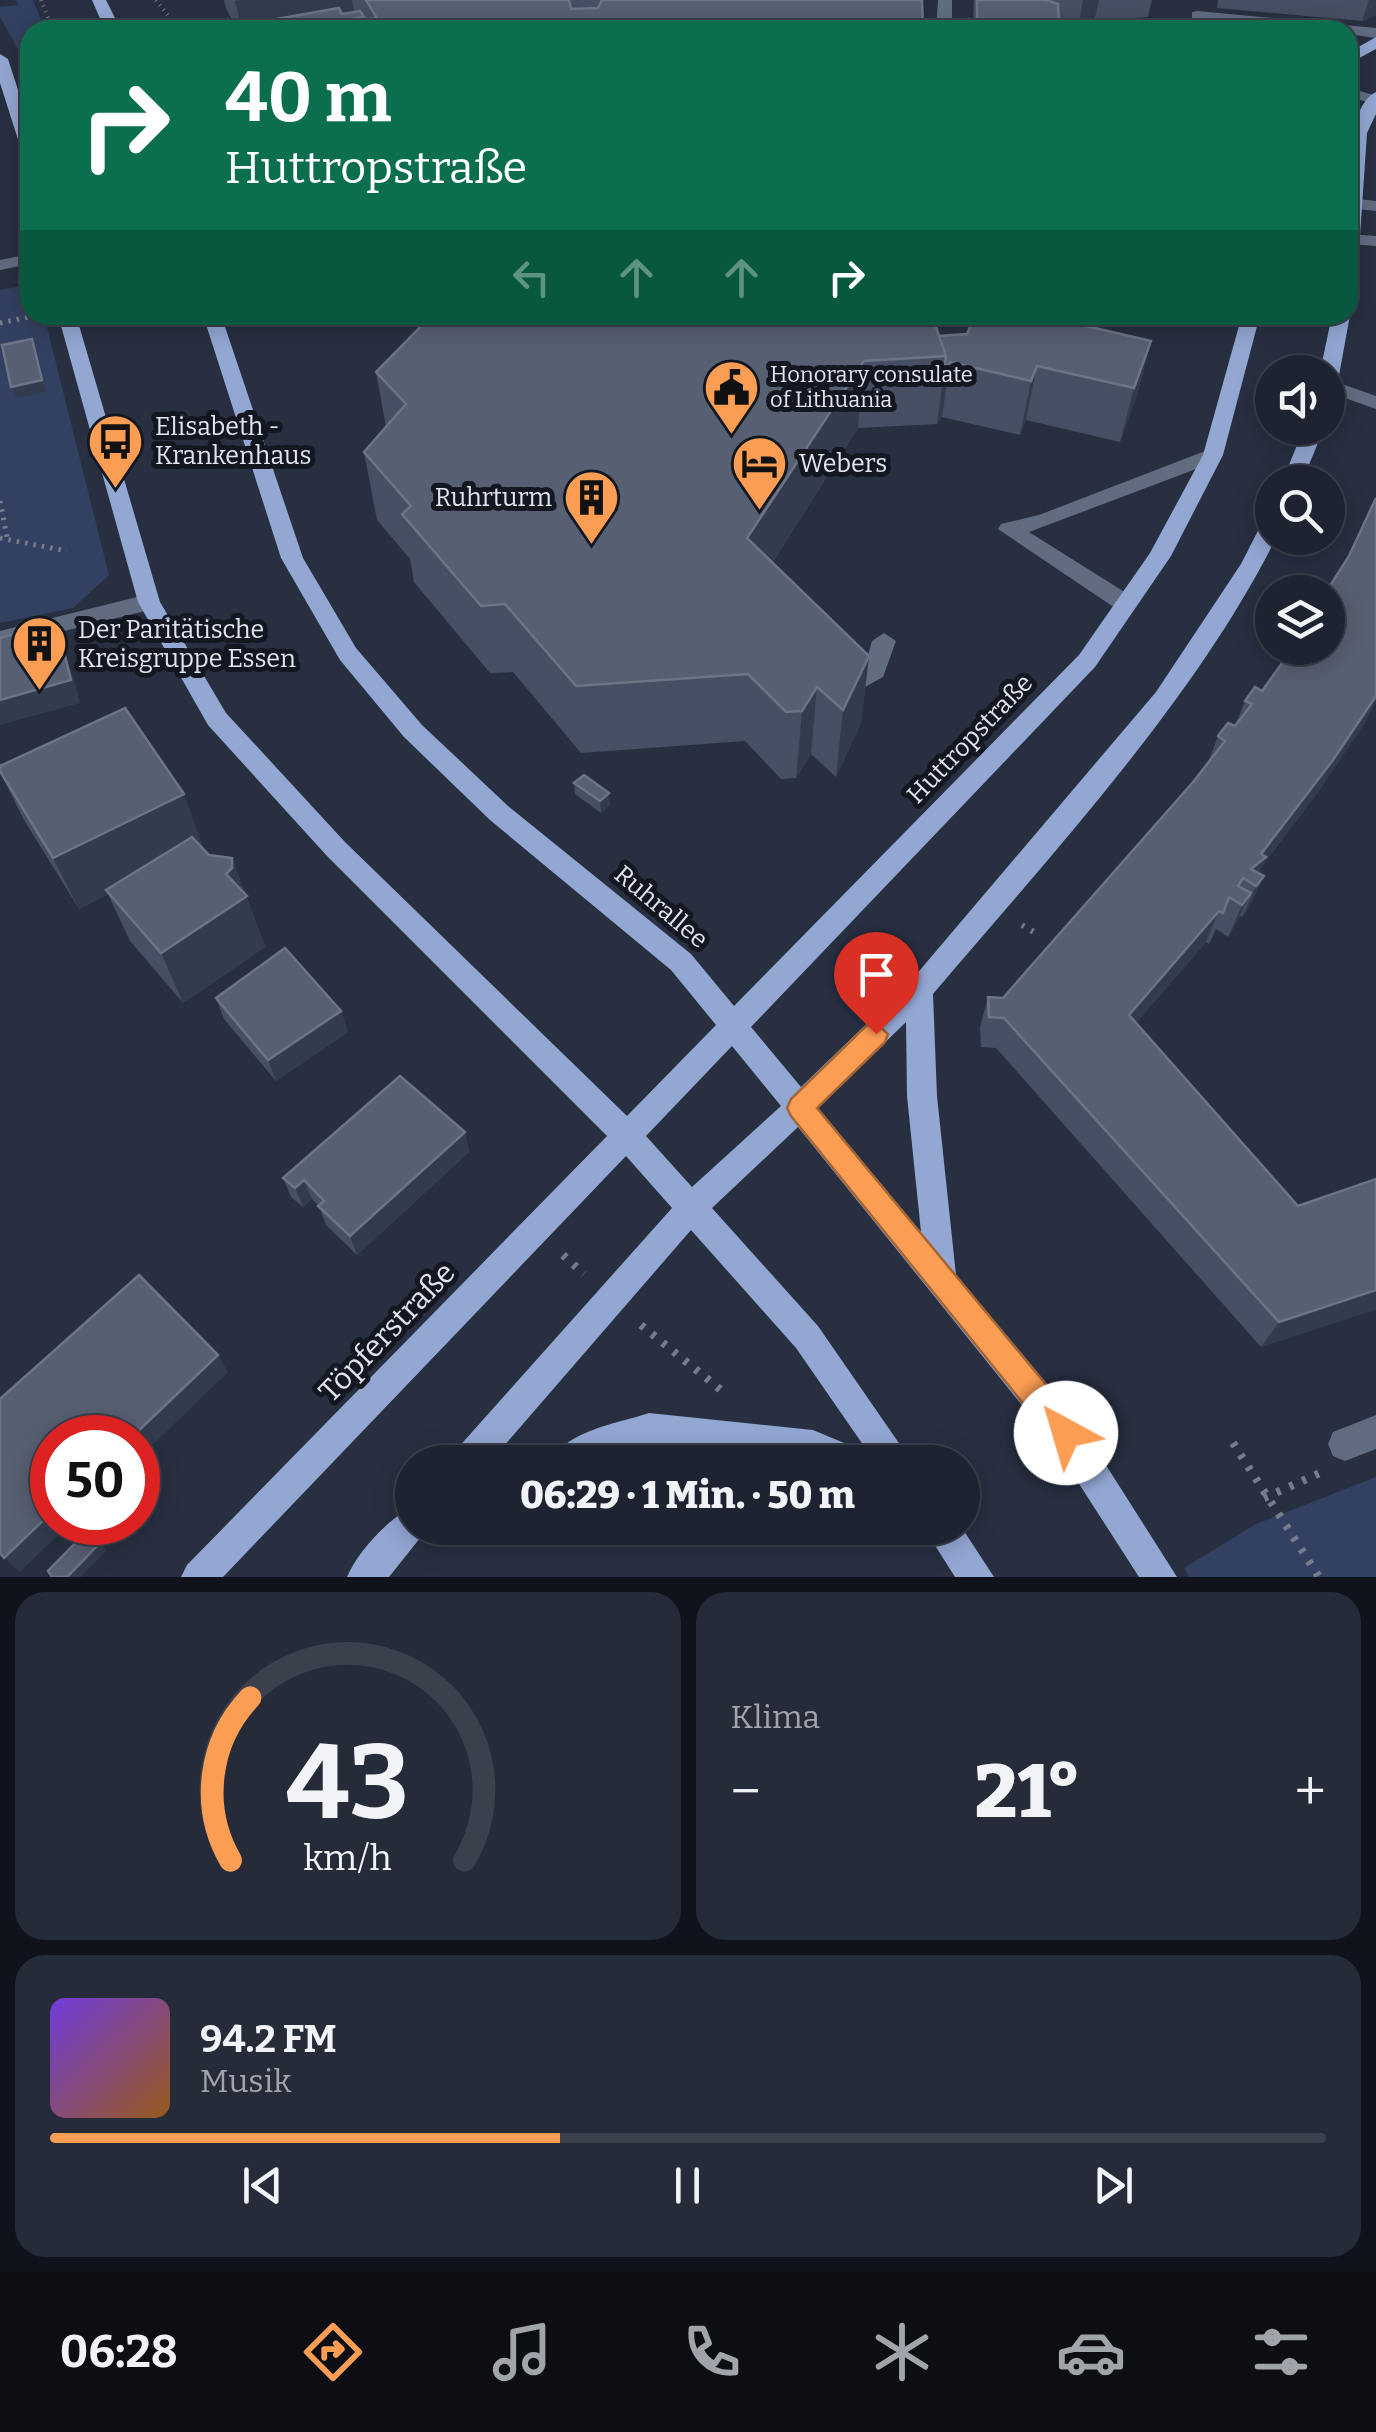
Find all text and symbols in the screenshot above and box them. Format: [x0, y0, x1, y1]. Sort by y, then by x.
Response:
text: 40 m [225, 56, 391, 140]
icon: right [60, 60, 190, 190]
text: Huttropstraße [225, 141, 527, 195]
icon: left [504, 250, 559, 305]
icon: ahead [609, 250, 664, 305]
icon: ahead [714, 250, 769, 305]
icon: right [819, 250, 874, 305]
map controls [1255, 355, 1345, 665]
button: sound [1255, 355, 1345, 445]
public building icon: Honorary consulate of Lithuania [701, 357, 761, 436]
place label: Honorary consulate of Lithuania [770, 361, 973, 413]
bus stop icon: Elisabeth - Krankenhaus [86, 411, 146, 490]
place label: Elisabeth - Krankenhaus [155, 412, 312, 471]
hotel icon: Webers [730, 434, 790, 513]
place label: Webers [799, 449, 887, 479]
button: search [1255, 465, 1345, 555]
building icon: Ruhrturm [561, 468, 621, 547]
place label: Ruhrturm [435, 483, 552, 513]
button: layers [1255, 575, 1345, 665]
building icon: Der Paritätische Kreisgruppe Essen [9, 614, 69, 693]
place label: Der Paritätische Kreisgruppe Essen [78, 615, 296, 674]
street label: Huttropstraße [901, 668, 1039, 810]
street label: Ruhrallee [608, 859, 714, 955]
pin [834, 932, 919, 1035]
icon: arrive [849, 947, 904, 1002]
street label: Töpferstraße [311, 1255, 463, 1409]
position arrow [1014, 1381, 1118, 1485]
speed limit sign: 50 [30, 1415, 160, 1545]
text: 06:29 · 1 Min. · 50 m [520, 1472, 855, 1518]
text: Klima [731, 1698, 820, 1736]
text: 43 [286, 1721, 409, 1846]
text: 21° [975, 1747, 1081, 1837]
text: − [731, 1759, 761, 1825]
text: + [1295, 1759, 1326, 1825]
text: km/h [304, 1837, 392, 1879]
text: 94.2 FM [200, 2016, 337, 2062]
text: Musik [200, 2062, 291, 2100]
icon: previous [235, 2158, 290, 2213]
icon: pause [660, 2158, 715, 2213]
icon: next [1086, 2158, 1141, 2213]
icon: directions [298, 2317, 368, 2387]
icon: music [487, 2317, 557, 2387]
icon: phone [677, 2317, 747, 2387]
icon: climate [867, 2317, 937, 2387]
icon: car [1056, 2317, 1126, 2387]
icon: filters [1246, 2317, 1316, 2387]
text: 06:28 [60, 2325, 178, 2379]

